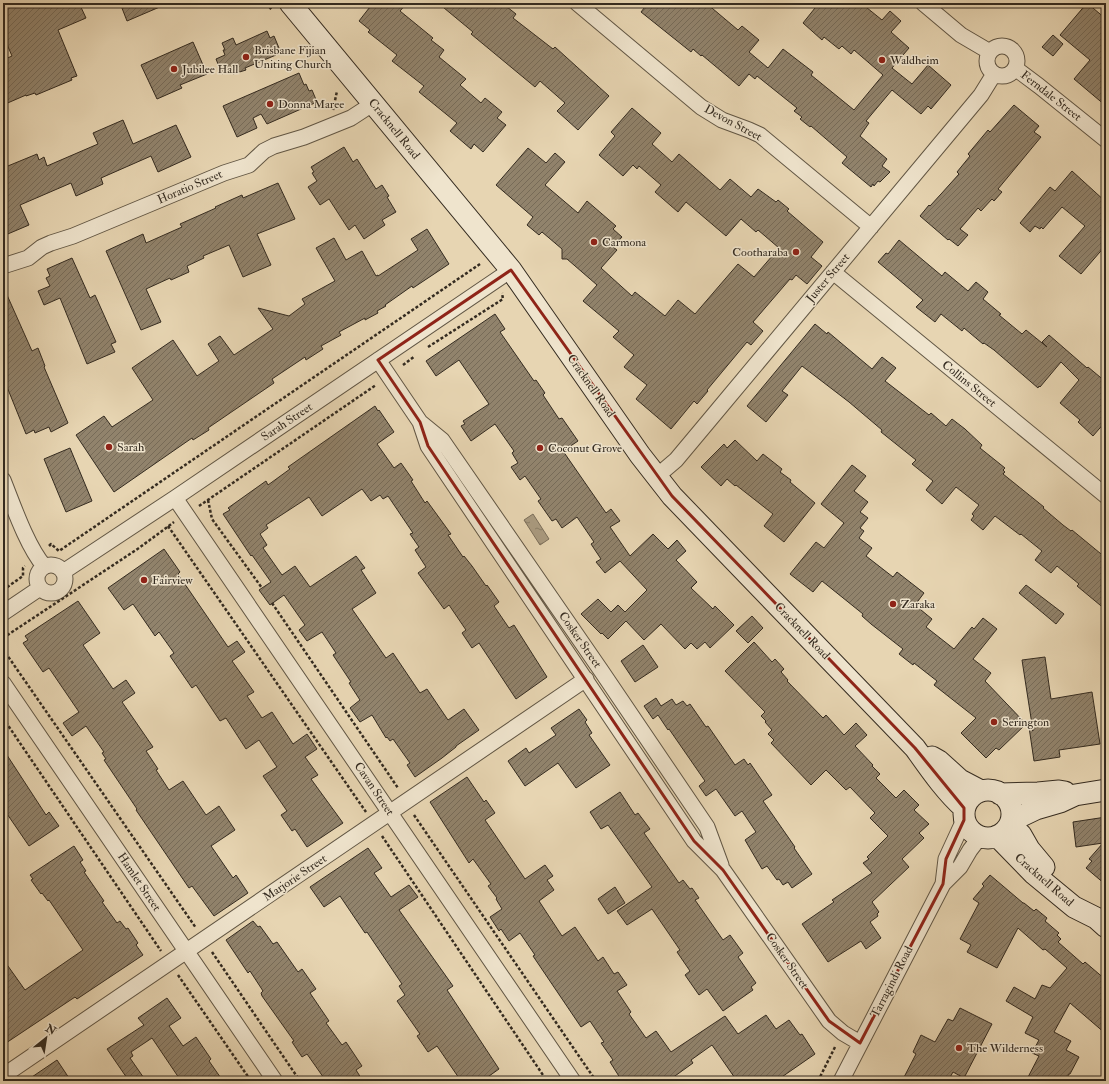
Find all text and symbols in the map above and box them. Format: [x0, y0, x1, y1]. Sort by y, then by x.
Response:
place label: Brisbane Fijian Uniting Church [254, 43, 332, 72]
marker: Brisbane Fijian Uniting Church [241, 52, 251, 62]
place label: Waldheim [889, 53, 940, 68]
marker: Waldheim [877, 55, 887, 65]
place label: Jubilee Hall [181, 62, 238, 77]
marker: Jubilee Hall [169, 64, 179, 74]
street label: Ferndale Street [1018, 68, 1085, 125]
street label: Cracknell Road [365, 96, 423, 162]
place label: Donna Maree [278, 97, 344, 112]
marker: Donna Maree [265, 99, 275, 109]
street label: Devon Street [702, 102, 765, 145]
street label: Horatio Street [155, 167, 225, 207]
place label: Carmona [602, 235, 647, 250]
marker: Carmona [589, 237, 599, 247]
place label: Cootharaba [732, 245, 789, 260]
marker: Cootharaba [791, 247, 801, 257]
street label: Juster Street [802, 250, 853, 306]
street label: Cracknell Road [564, 352, 618, 421]
street label: Collins Street [939, 358, 999, 411]
street label: Sarah Street [258, 399, 316, 445]
place label: Sarah [117, 440, 145, 455]
place label: Coconut Grove [548, 441, 622, 456]
marker: Sarah [104, 442, 114, 452]
marker: Coconut Grove [535, 443, 545, 453]
place label: Fairview [152, 573, 193, 588]
marker: Fairview [139, 575, 149, 585]
place label: Zaraka [901, 597, 936, 612]
street label: Cracknell Road [771, 599, 833, 663]
marker: Zaraka [888, 599, 898, 609]
street label: Cosker Street [555, 609, 605, 671]
place label: Serington [1002, 715, 1049, 730]
marker: Serington [989, 717, 999, 727]
street label: Cavan Street [351, 759, 397, 819]
street label: Hamlet Street [114, 850, 164, 914]
street label: Cracknell Road [1011, 850, 1077, 910]
street label: Marjorie Street [260, 851, 330, 905]
street label: Cosker Street [762, 930, 812, 992]
street label: Tarragindi Road [868, 944, 917, 1020]
north arrow [26, 1018, 66, 1058]
text: N [42, 1021, 59, 1038]
place label: The Wilderness [967, 1041, 1043, 1056]
marker: The Wilderness [954, 1043, 964, 1053]

